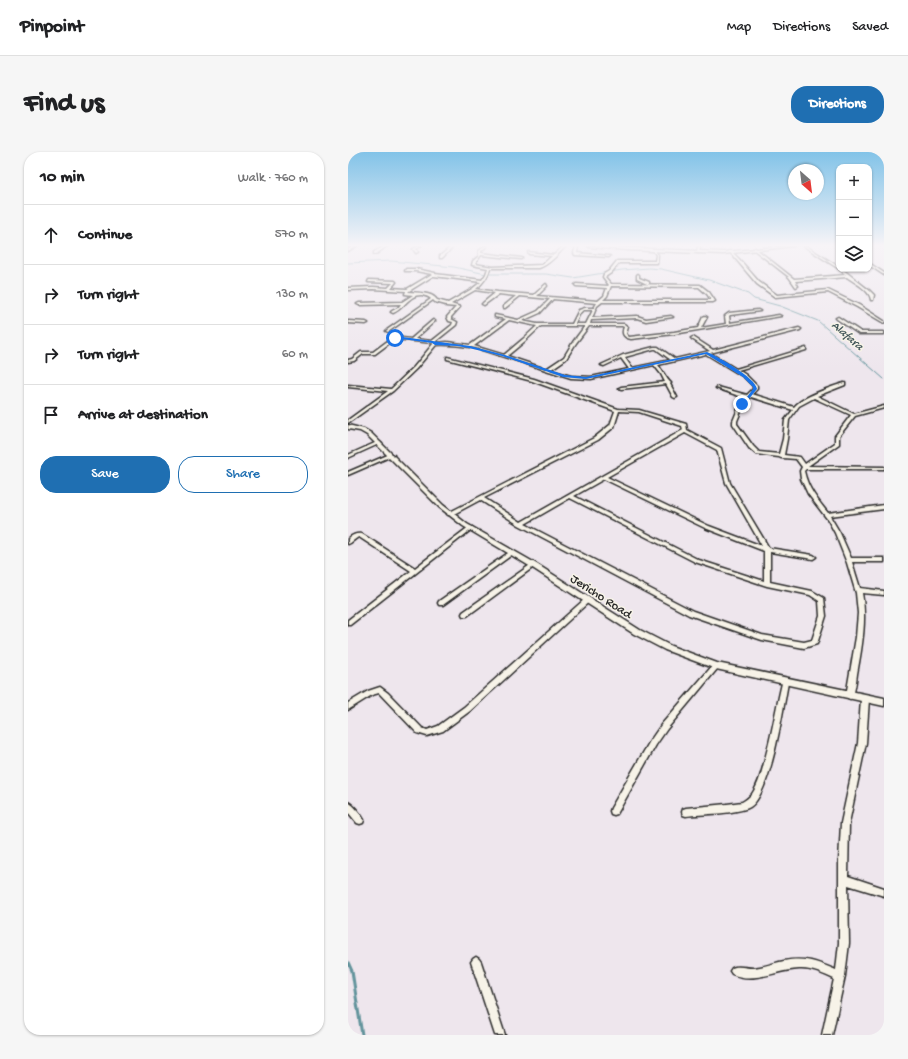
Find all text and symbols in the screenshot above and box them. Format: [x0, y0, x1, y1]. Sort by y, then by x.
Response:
text: Pinpoint [20, 16, 84, 39]
text: Map [727, 19, 751, 36]
text: Directions [773, 19, 830, 36]
text: Saved [852, 19, 888, 36]
button: Directions [791, 86, 884, 123]
text: Find us [24, 88, 104, 121]
north arrow [788, 164, 824, 200]
map controls [836, 164, 872, 272]
button: + [836, 164, 872, 200]
text: 10 min [40, 168, 84, 188]
text: Walk · 760 m [238, 171, 308, 186]
button: − [836, 200, 872, 236]
icon: ahead [40, 224, 62, 246]
text: Continue [78, 226, 132, 244]
text: 570 m [275, 227, 308, 242]
button: layers [836, 236, 872, 272]
icon: right [40, 284, 62, 306]
text: Turn right [78, 286, 138, 304]
text: 130 m [276, 287, 308, 302]
water label: Alafara [828, 319, 866, 355]
route start [386, 329, 404, 347]
icon: right [40, 344, 62, 366]
text: Turn right [78, 346, 138, 364]
text: 60 m [282, 347, 308, 362]
route end [733, 395, 751, 413]
icon: arrive [40, 404, 62, 426]
text: Arrive at destination [78, 406, 208, 424]
button: Save [40, 456, 170, 493]
button: Share [178, 456, 308, 493]
street label: Jericho Road [567, 572, 636, 623]

